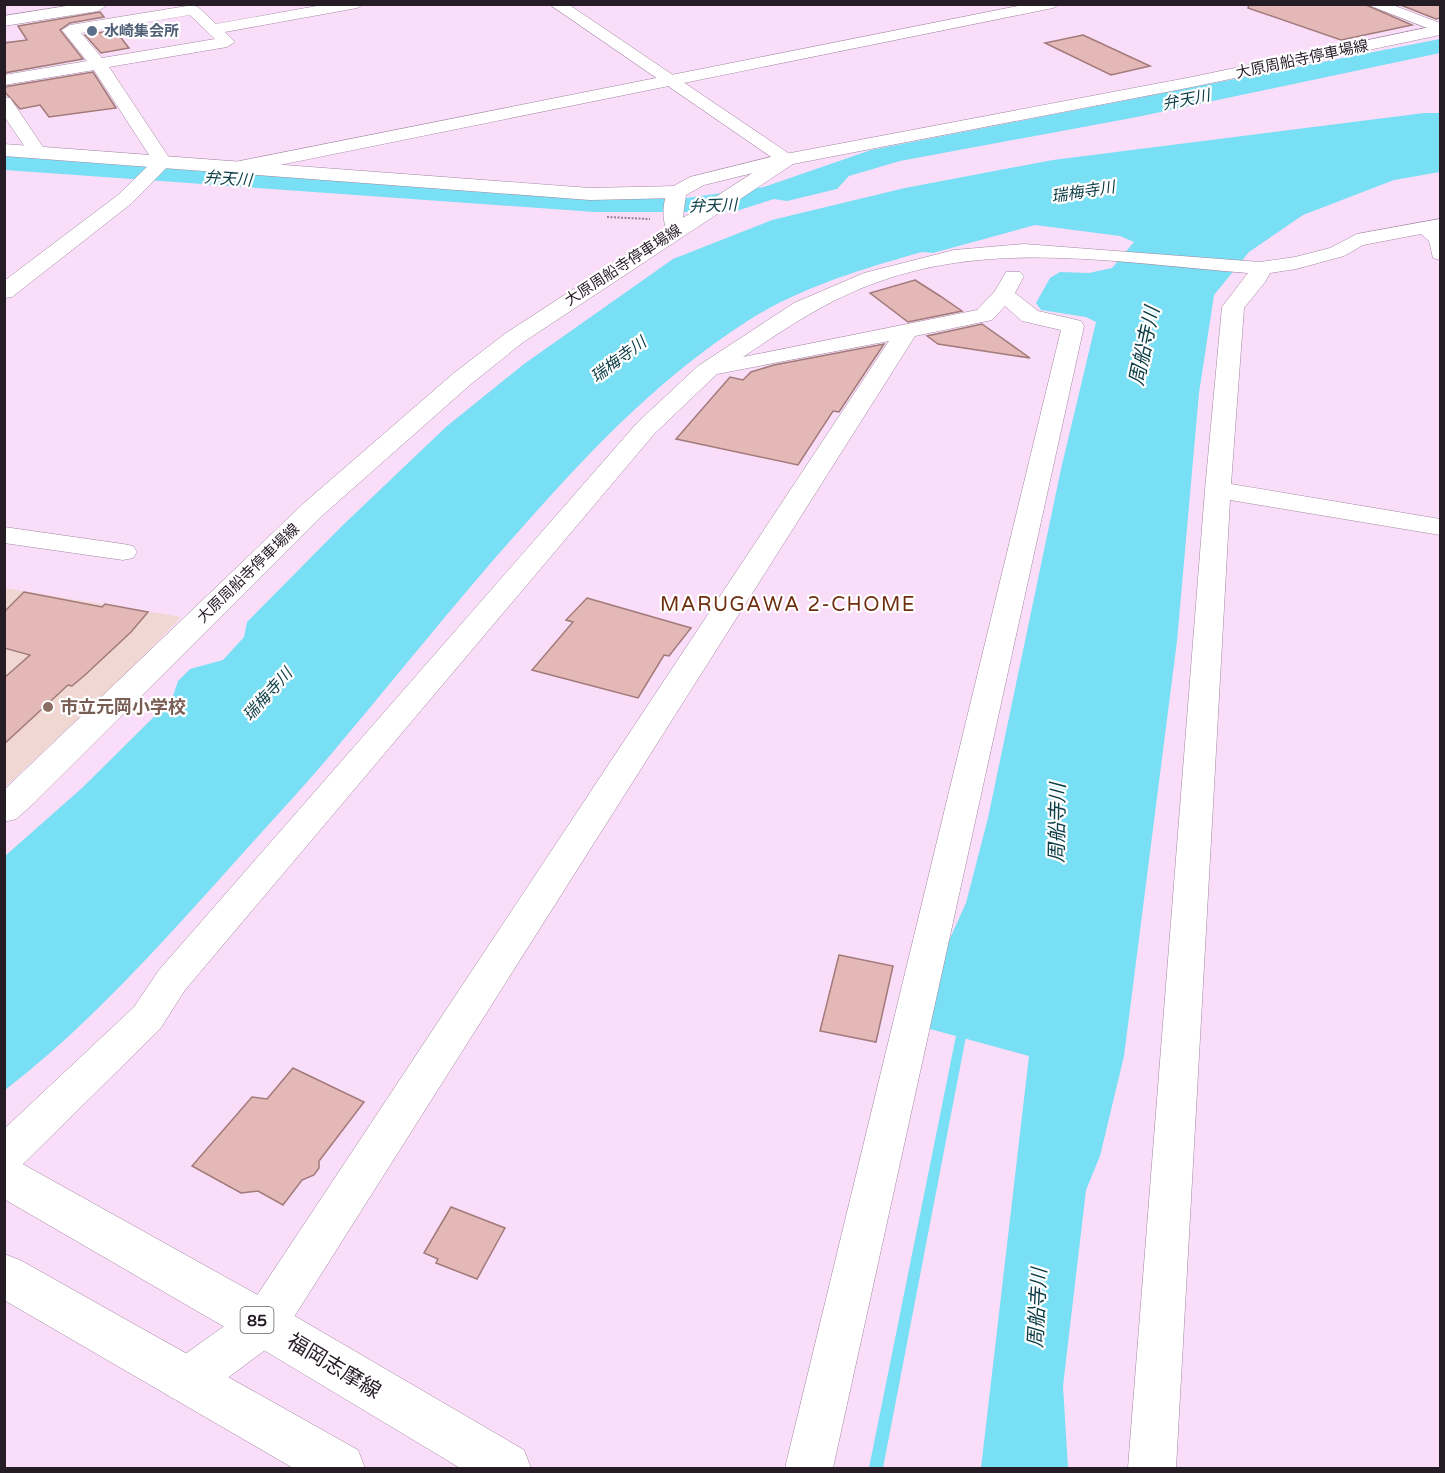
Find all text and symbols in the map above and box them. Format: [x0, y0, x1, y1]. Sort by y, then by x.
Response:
place label: 水崎集会所 [104, 22, 179, 40]
marker: 水崎集会所 [85, 24, 99, 38]
street label: 大原周船寺停車場線 [1234, 36, 1370, 82]
water label: 弁天川 [1161, 85, 1214, 114]
water label: 弁天川 [203, 167, 255, 191]
water label: 瑞梅寺川 [1050, 177, 1118, 207]
water label: 弁天川 [689, 195, 739, 217]
street label: 大原周船寺停車場線 [561, 221, 685, 309]
water label: 周船寺川 [1125, 303, 1165, 388]
water label: 瑞梅寺川 [587, 331, 652, 387]
street label: 大原周船寺停車場線 [193, 520, 303, 626]
district label: MARUGAWA 2-CHOME [660, 593, 916, 617]
water label: 瑞梅寺川 [239, 663, 298, 725]
place label: 市立元岡小学校 [60, 696, 186, 718]
marker: 市立元岡小学校 [41, 700, 55, 714]
water label: 周船寺川 [1045, 781, 1071, 863]
water label: 周船寺川 [1024, 1265, 1052, 1349]
road number: 85 [240, 1307, 274, 1333]
street label: 福岡志摩線 [282, 1329, 385, 1404]

